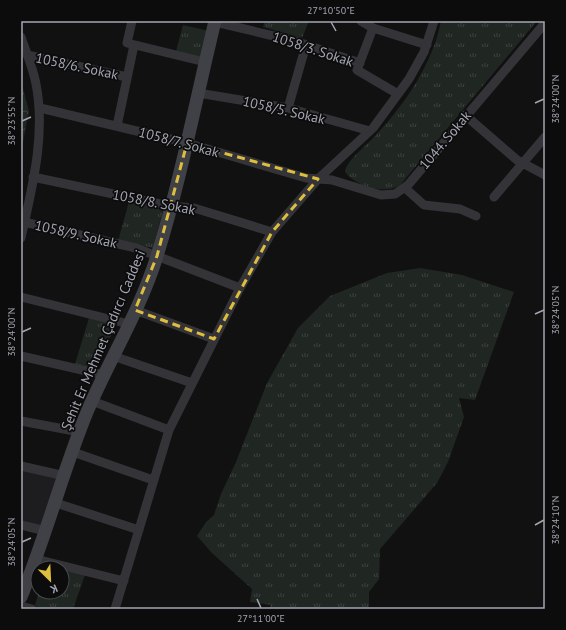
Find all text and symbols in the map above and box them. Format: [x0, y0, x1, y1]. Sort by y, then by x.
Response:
text: 27°10'50"E [307, 4, 355, 17]
street label: 1058/3. Sokak [270, 27, 356, 71]
street label: 1058/6. Sokak [34, 48, 120, 84]
text: 38°24'00"N [549, 74, 562, 124]
street label: 1058/5. Sokak [241, 92, 327, 128]
text: 38°23'55"N [5, 96, 18, 146]
street label: 1044. Sokak [415, 107, 475, 173]
street label: 1058/7. Sokak [137, 123, 221, 161]
street label: 1058/8. Sokak [111, 185, 197, 219]
street label: 1058/9. Sokak [33, 216, 119, 252]
street label: Şehit Er Mehmet Çadırcı Caddesi [57, 247, 149, 433]
text: 38°24'05"N [549, 285, 562, 335]
text: 38°24'00"N [5, 307, 18, 357]
text: 38°24'10"N [549, 495, 562, 545]
text: 38°24'05"N [5, 517, 18, 567]
north arrow [30, 560, 70, 600]
text: K [48, 581, 60, 597]
text: 27°11'00"E [237, 612, 285, 625]

